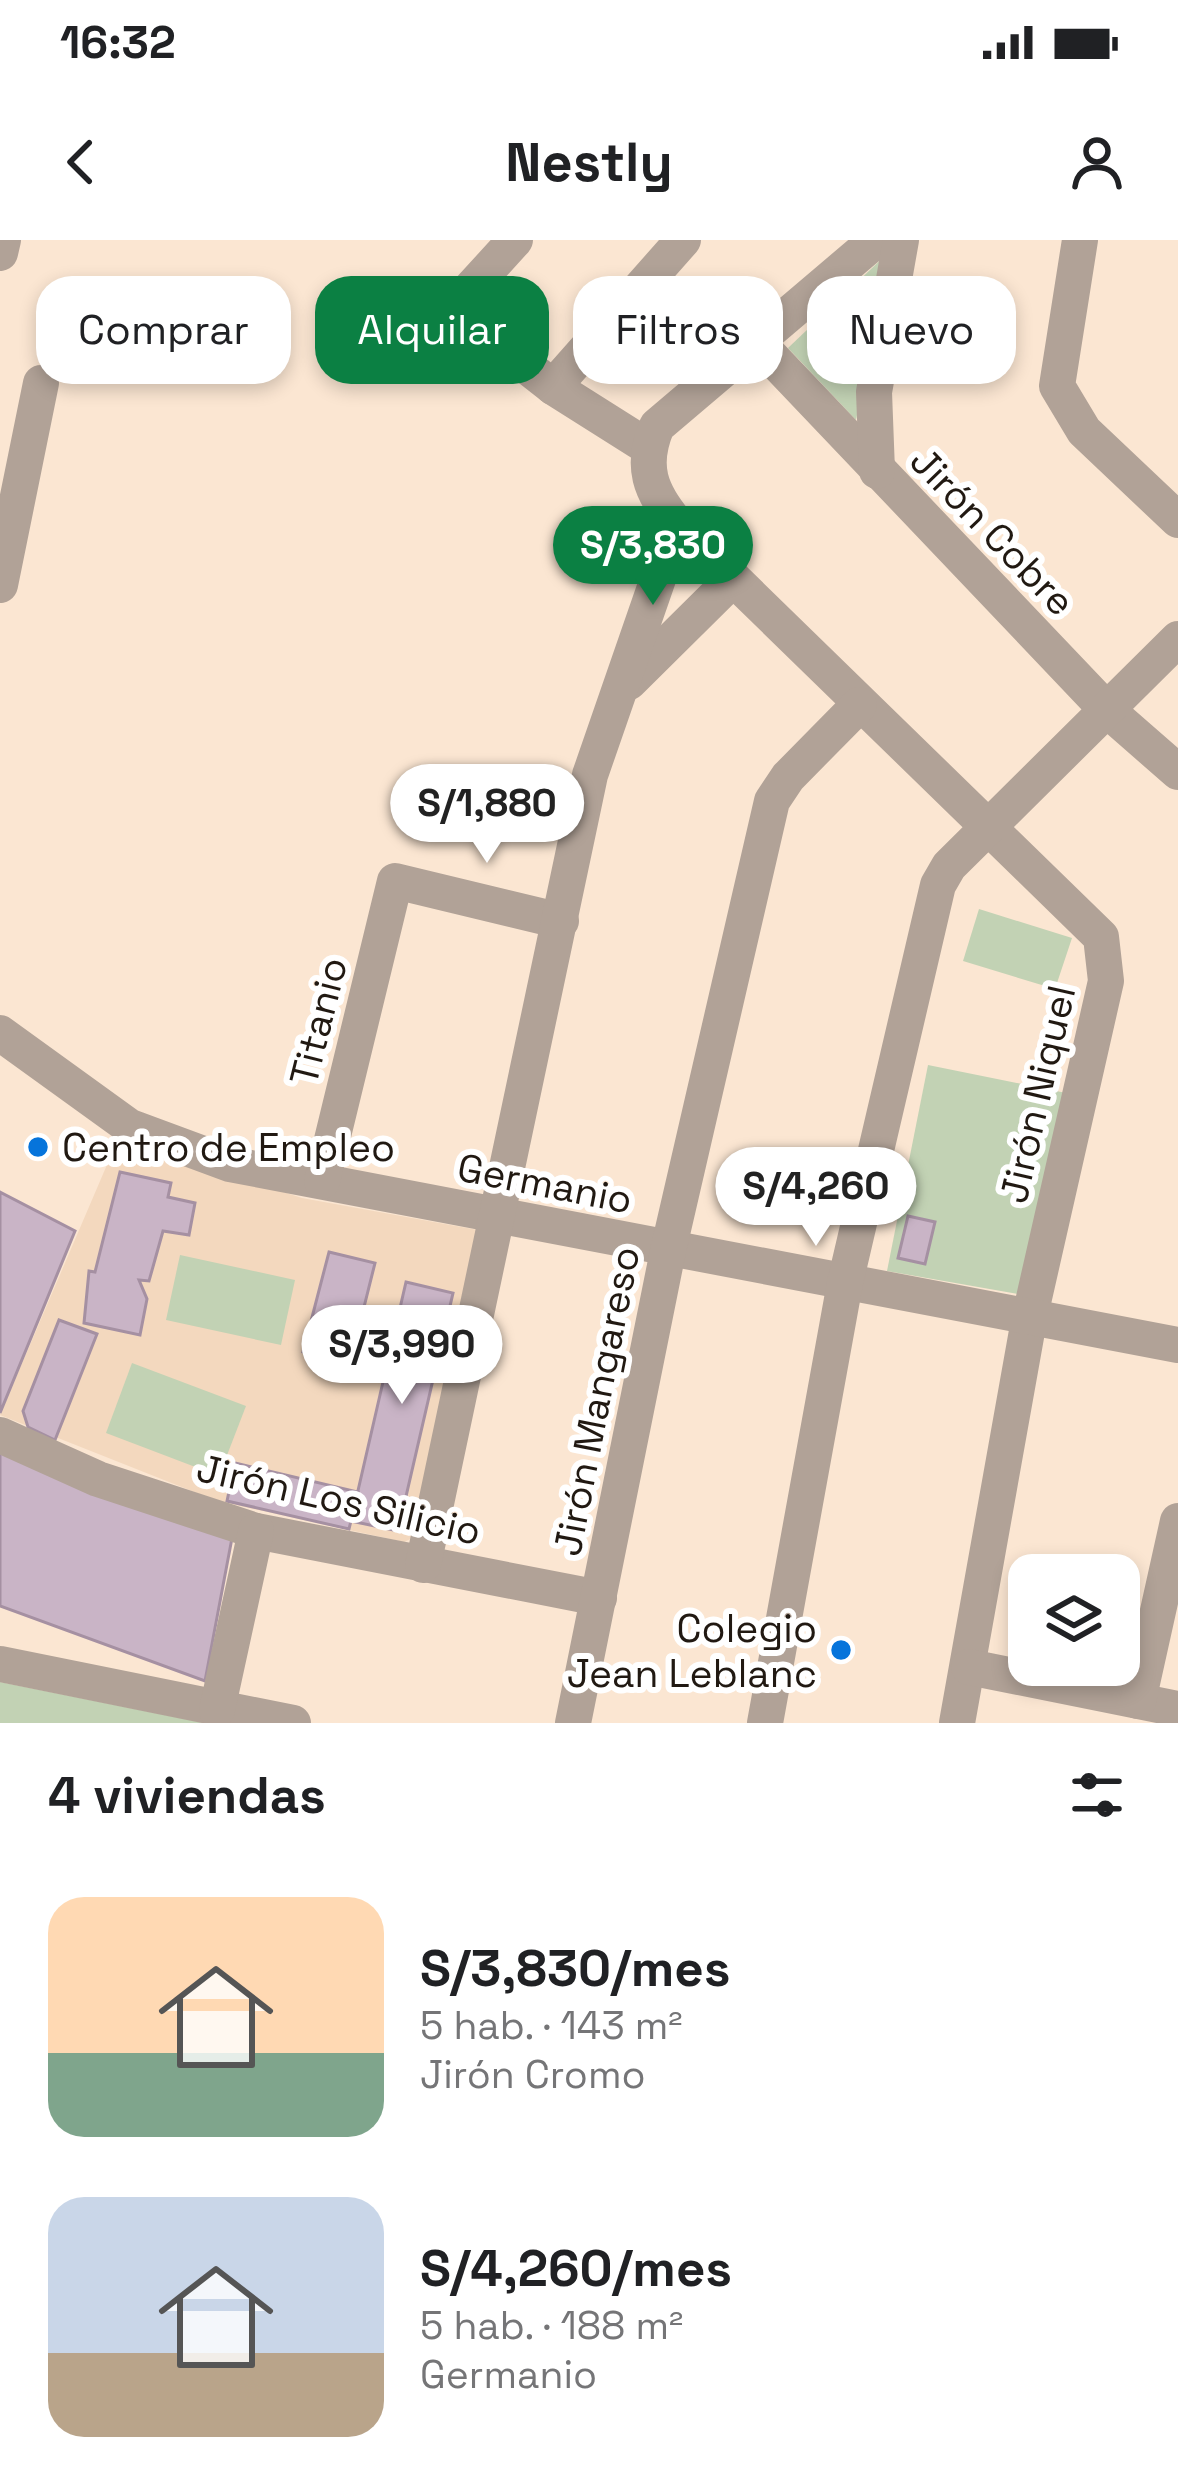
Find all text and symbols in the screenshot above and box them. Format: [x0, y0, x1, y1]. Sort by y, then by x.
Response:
text: 16:32 [60, 14, 176, 71]
text: Nestly [505, 128, 673, 197]
icon: back [48, 129, 114, 195]
icon: person [1064, 129, 1130, 195]
chip: Comprar [36, 276, 291, 384]
chip: Alquilar [315, 276, 549, 384]
chip: Filtros [573, 276, 783, 384]
chip: Nuevo [807, 276, 1016, 384]
street label: Jirón Cobre [900, 437, 1085, 626]
pin: S/3,830 [542, 506, 764, 608]
text: S/3,830 [580, 520, 726, 569]
pin: S/1,880 [376, 764, 598, 866]
text: S/1,880 [417, 778, 557, 827]
street label: Titanio [279, 952, 358, 1090]
street label: Jirón Niquel [989, 981, 1086, 1208]
place label: Centro de Empleo [62, 1123, 395, 1172]
marker: Centro de Empleo [25, 1134, 51, 1160]
street label: Germanio [453, 1143, 636, 1224]
pin: S/4,260 [705, 1147, 927, 1249]
text: S/4,260 [742, 1161, 890, 1210]
street label: Jirón Mangareso [542, 1242, 651, 1560]
pin: S/3,990 [291, 1305, 513, 1407]
text: S/3,990 [328, 1319, 476, 1368]
street label: Jirón Los Silicio [192, 1443, 486, 1556]
map controls [1008, 1554, 1140, 1686]
button: layers [1008, 1554, 1140, 1686]
place label: Colegio Jean Leblanc [567, 1604, 817, 1698]
marker: Colegio Jean Leblanc [828, 1637, 854, 1663]
icon: filters [1064, 1762, 1130, 1828]
text: 4 viviendas [48, 1763, 326, 1828]
text: S/3,830/mes [420, 1936, 730, 2001]
icon: home [144, 1945, 288, 2089]
text: 5 hab. · 143 m² [420, 2001, 683, 2050]
text: Jirón Cromo [420, 2050, 646, 2099]
text: S/4,260/mes [420, 2236, 732, 2301]
icon: home [144, 2245, 288, 2389]
text: 5 hab. · 188 m² [420, 2301, 683, 2350]
text: Germanio [420, 2350, 597, 2399]

